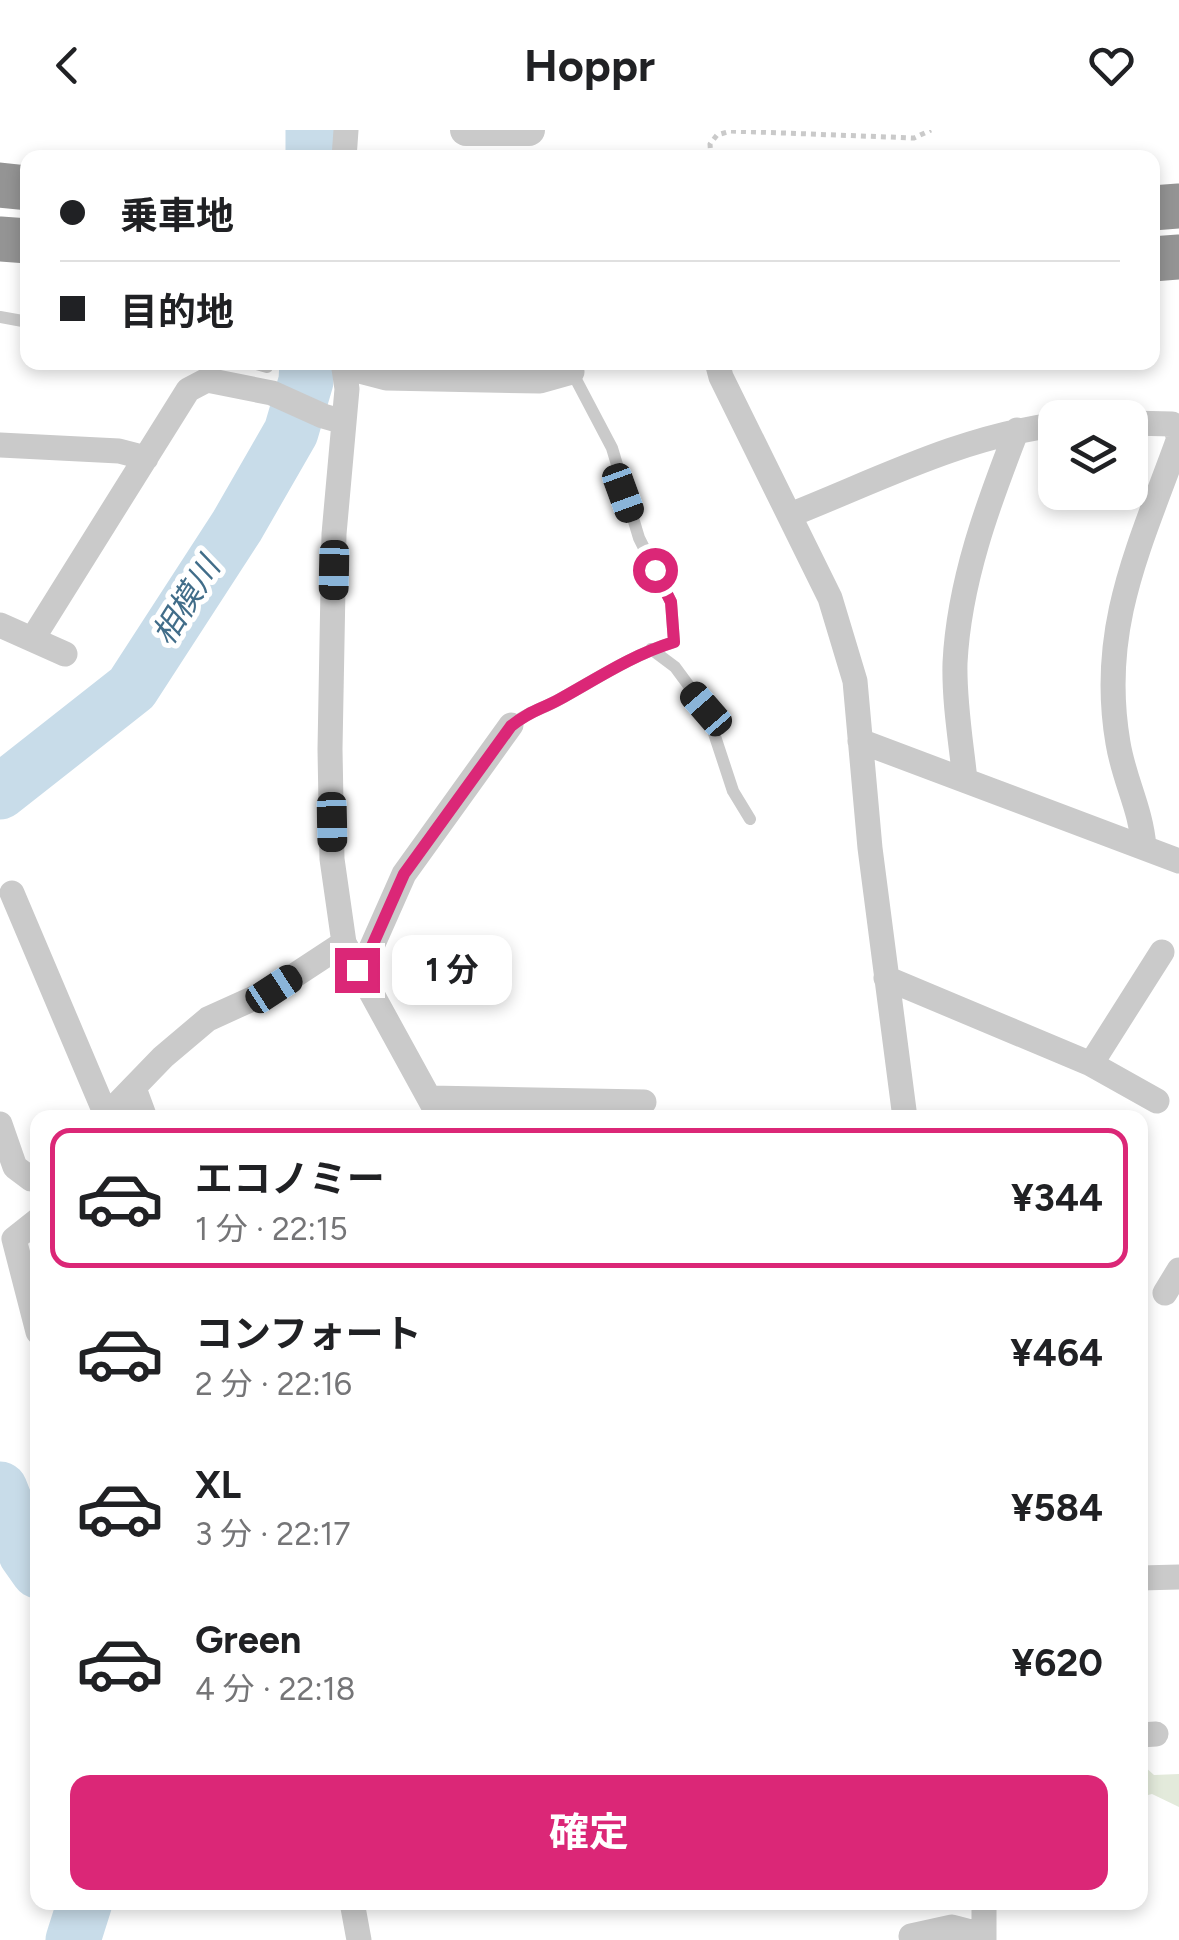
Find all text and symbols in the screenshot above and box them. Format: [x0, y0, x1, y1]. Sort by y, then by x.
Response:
icon: back [40, 38, 95, 93]
text: Hoppr [524, 38, 655, 92]
icon: heart [1084, 38, 1139, 93]
text: 乗車地 [120, 193, 234, 239]
text: 目的地 [120, 289, 234, 335]
map controls [1038, 400, 1148, 510]
button: layers [1038, 400, 1148, 510]
car [599, 460, 647, 526]
car [318, 540, 350, 600]
water label: 相模川 [144, 548, 229, 652]
route start [633, 548, 678, 593]
car [675, 677, 737, 741]
car [316, 792, 348, 852]
callout: 1 分 [392, 935, 512, 1005]
route end [335, 948, 380, 993]
text: 1 分 [425, 951, 479, 989]
car [241, 960, 307, 1018]
icon: car [75, 1153, 165, 1243]
text: エコノミー [195, 1156, 385, 1202]
text: ¥344 [1011, 1175, 1103, 1221]
text: 1 分 · 22:15 [195, 1210, 348, 1248]
icon: car [75, 1308, 165, 1398]
text: コンフォート [195, 1311, 422, 1357]
text: ¥464 [1010, 1330, 1103, 1376]
text: 2 分 · 22:16 [195, 1365, 352, 1403]
text: XL [195, 1462, 241, 1508]
icon: car [75, 1463, 165, 1553]
text: ¥584 [1011, 1485, 1103, 1531]
text: 3 分 · 22:17 [195, 1515, 351, 1553]
text: Green [195, 1617, 301, 1663]
icon: car [75, 1618, 165, 1708]
text: ¥620 [1012, 1640, 1103, 1686]
text: 4 分 · 22:18 [195, 1670, 355, 1708]
button: 確定 [70, 1775, 1108, 1890]

